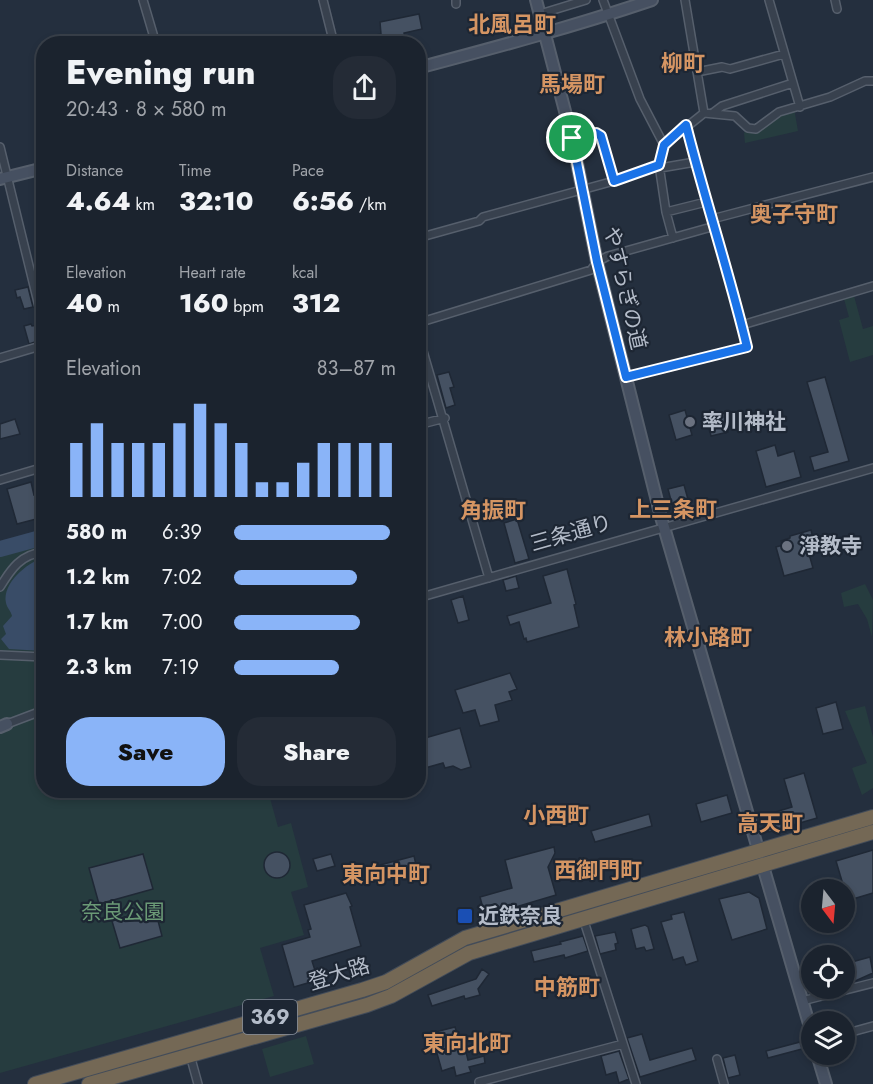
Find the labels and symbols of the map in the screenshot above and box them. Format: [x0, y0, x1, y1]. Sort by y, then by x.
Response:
district label: 北風呂町 [468, 8, 556, 40]
district label: 柳町 [661, 47, 705, 79]
district label: 馬場町 [539, 68, 605, 100]
pin [546, 112, 597, 163]
district label: 奥子守町 [750, 198, 838, 230]
street label: やすらぎの道 [596, 223, 654, 353]
place label: 率川神社 [702, 407, 786, 437]
marker: 率川神社 [683, 415, 697, 429]
district label: 上三条町 [629, 493, 717, 525]
district label: 角振町 [460, 494, 526, 526]
street label: 三条通り [526, 507, 616, 559]
place label: 淨教寺 [799, 531, 862, 561]
marker: 淨教寺 [780, 539, 794, 553]
district label: 林小路町 [664, 621, 752, 653]
district label: 小西町 [523, 799, 589, 831]
district label: 高天町 [737, 807, 803, 839]
district label: 西御門町 [554, 854, 642, 886]
district label: 東向中町 [342, 858, 430, 890]
north arrow [801, 879, 855, 933]
park label: 奈良公園 [81, 897, 165, 927]
place label: 近鉄奈良 [478, 901, 562, 931]
marker: 近鉄奈良 [456, 907, 474, 925]
street label: 登大路 [304, 950, 374, 998]
district label: 中筋町 [534, 971, 600, 1003]
road number: 369 [243, 1000, 297, 1034]
district label: 東向北町 [423, 1027, 511, 1059]

